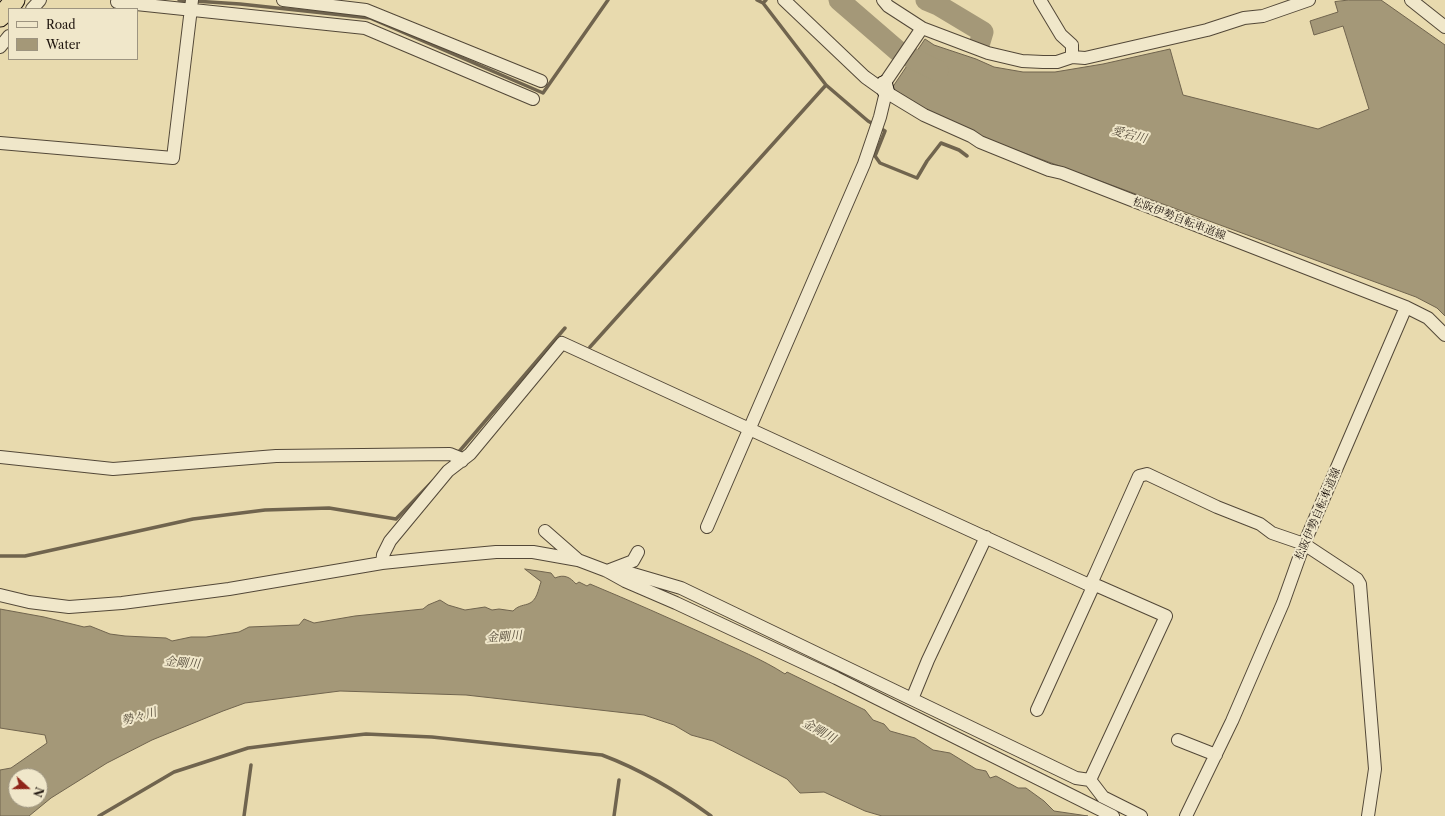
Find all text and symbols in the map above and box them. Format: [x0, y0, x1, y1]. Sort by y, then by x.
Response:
legend [8, 8, 138, 60]
text: Road [46, 17, 76, 32]
text: Water [46, 37, 80, 52]
water label: 愛宕川 [1110, 124, 1148, 146]
street label: 松阪伊勢自転車道線 [1130, 195, 1228, 243]
street label: 松阪伊勢自転車道線 [1293, 466, 1343, 562]
water label: 金剛川 [486, 629, 522, 645]
water label: 金剛川 [163, 654, 201, 672]
water label: 勢々川 [120, 705, 158, 729]
water label: 金剛川 [800, 716, 838, 746]
north arrow [8, 768, 48, 808]
text: N [30, 785, 47, 799]

